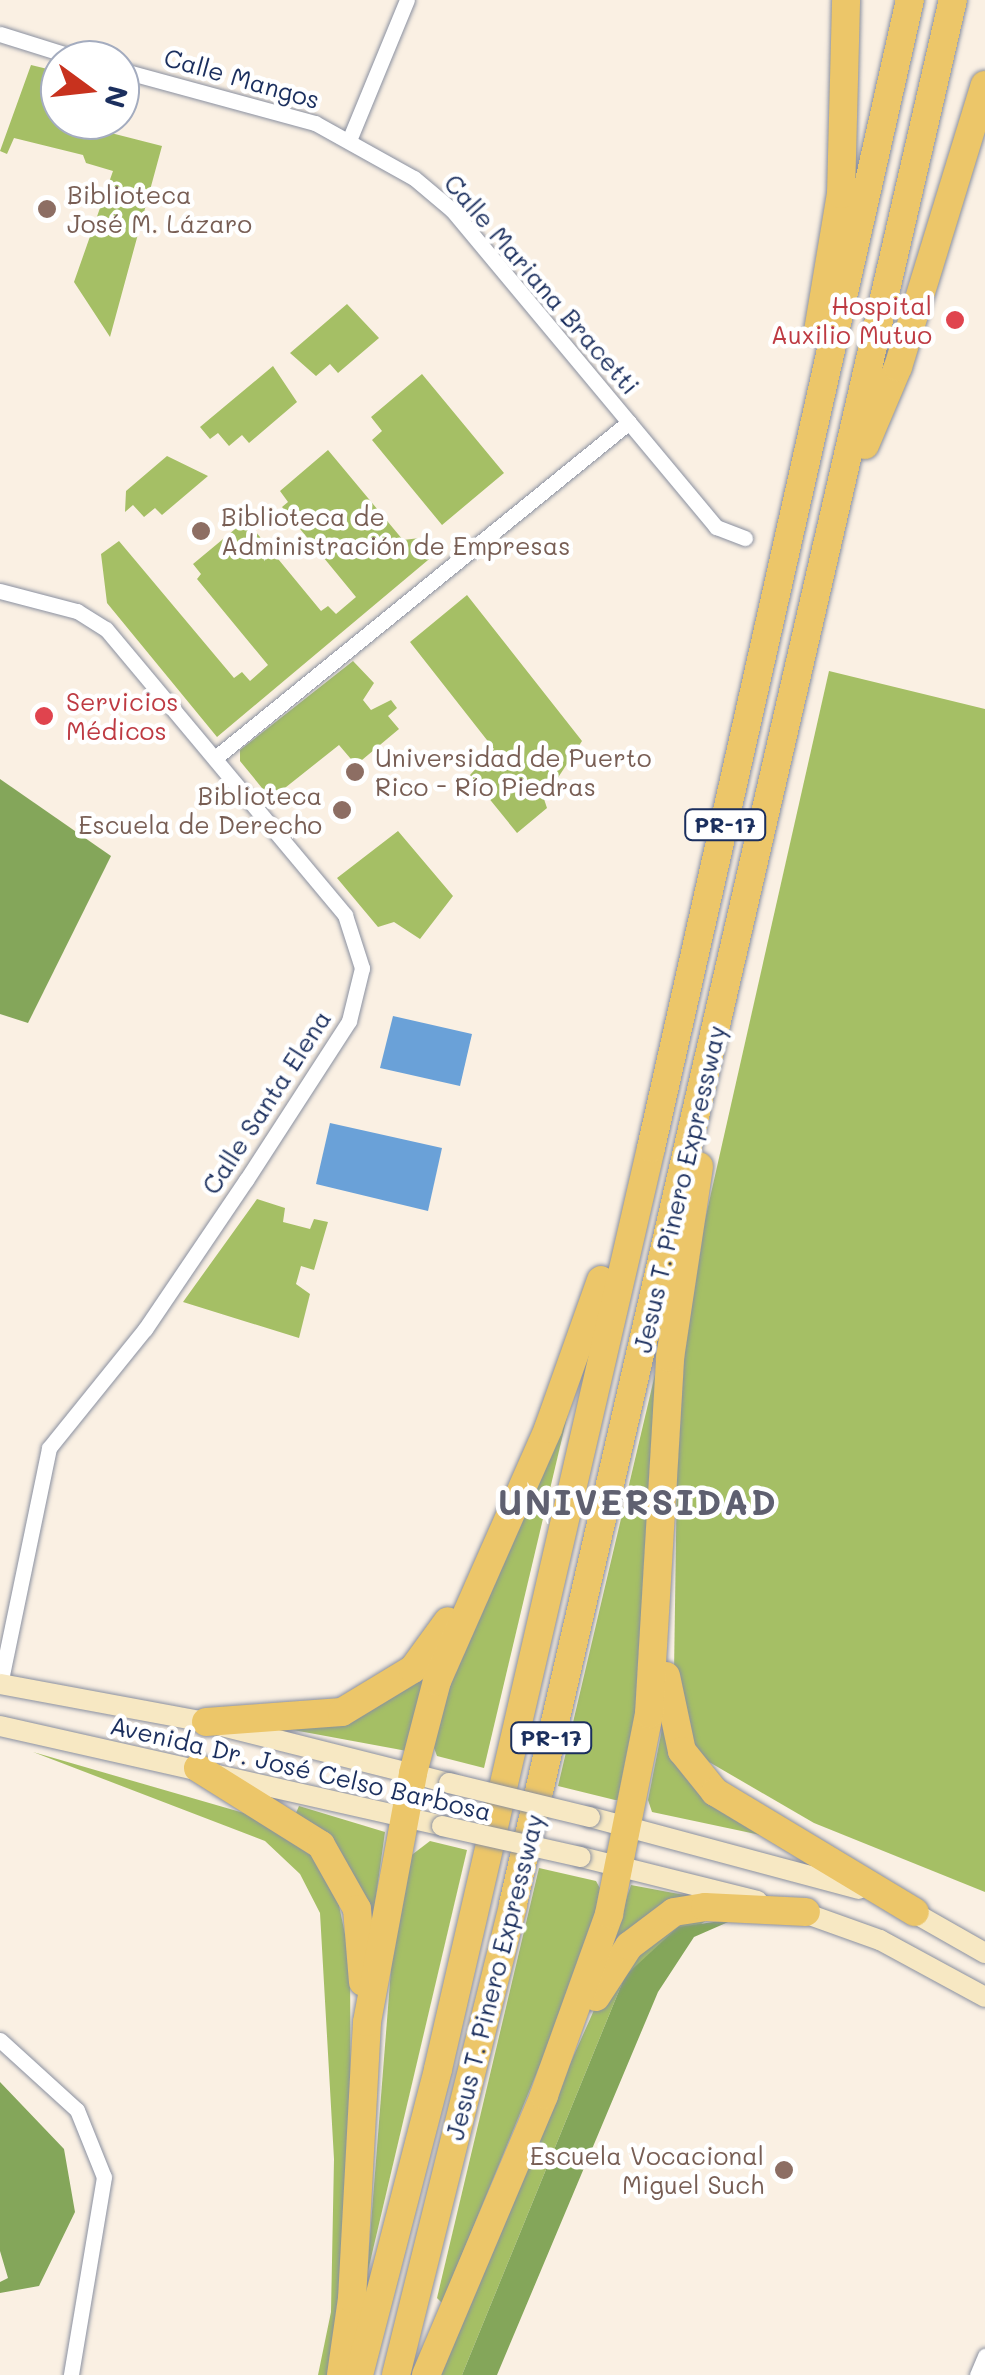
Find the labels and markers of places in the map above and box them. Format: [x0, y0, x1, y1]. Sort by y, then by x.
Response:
place label: Biblioteca José M. Lázaro [67, 180, 252, 239]
marker: Biblioteca José M. Lázaro [36, 198, 58, 220]
place label: Hospital Auxilio Mutuo [771, 291, 932, 350]
marker: Hospital Auxilio Mutuo [942, 307, 968, 333]
place label: Biblioteca de Administración de Empresas [221, 502, 570, 561]
marker: Biblioteca de Administración de Empresas [190, 520, 212, 542]
place label: Servicios Médicos [66, 687, 178, 746]
marker: Servicios Médicos [31, 703, 57, 729]
place label: Universidad de Puerto Rico - Río Piedras [375, 743, 652, 802]
marker: Universidad de Puerto Rico - Río Piedras [344, 761, 366, 783]
place label: Biblioteca Escuela de Derecho [78, 781, 322, 840]
marker: Biblioteca Escuela de Derecho [331, 799, 353, 821]
place label: Escuela Vocacional Miguel Such [530, 2141, 764, 2200]
marker: Escuela Vocacional Miguel Such [773, 2159, 795, 2181]

